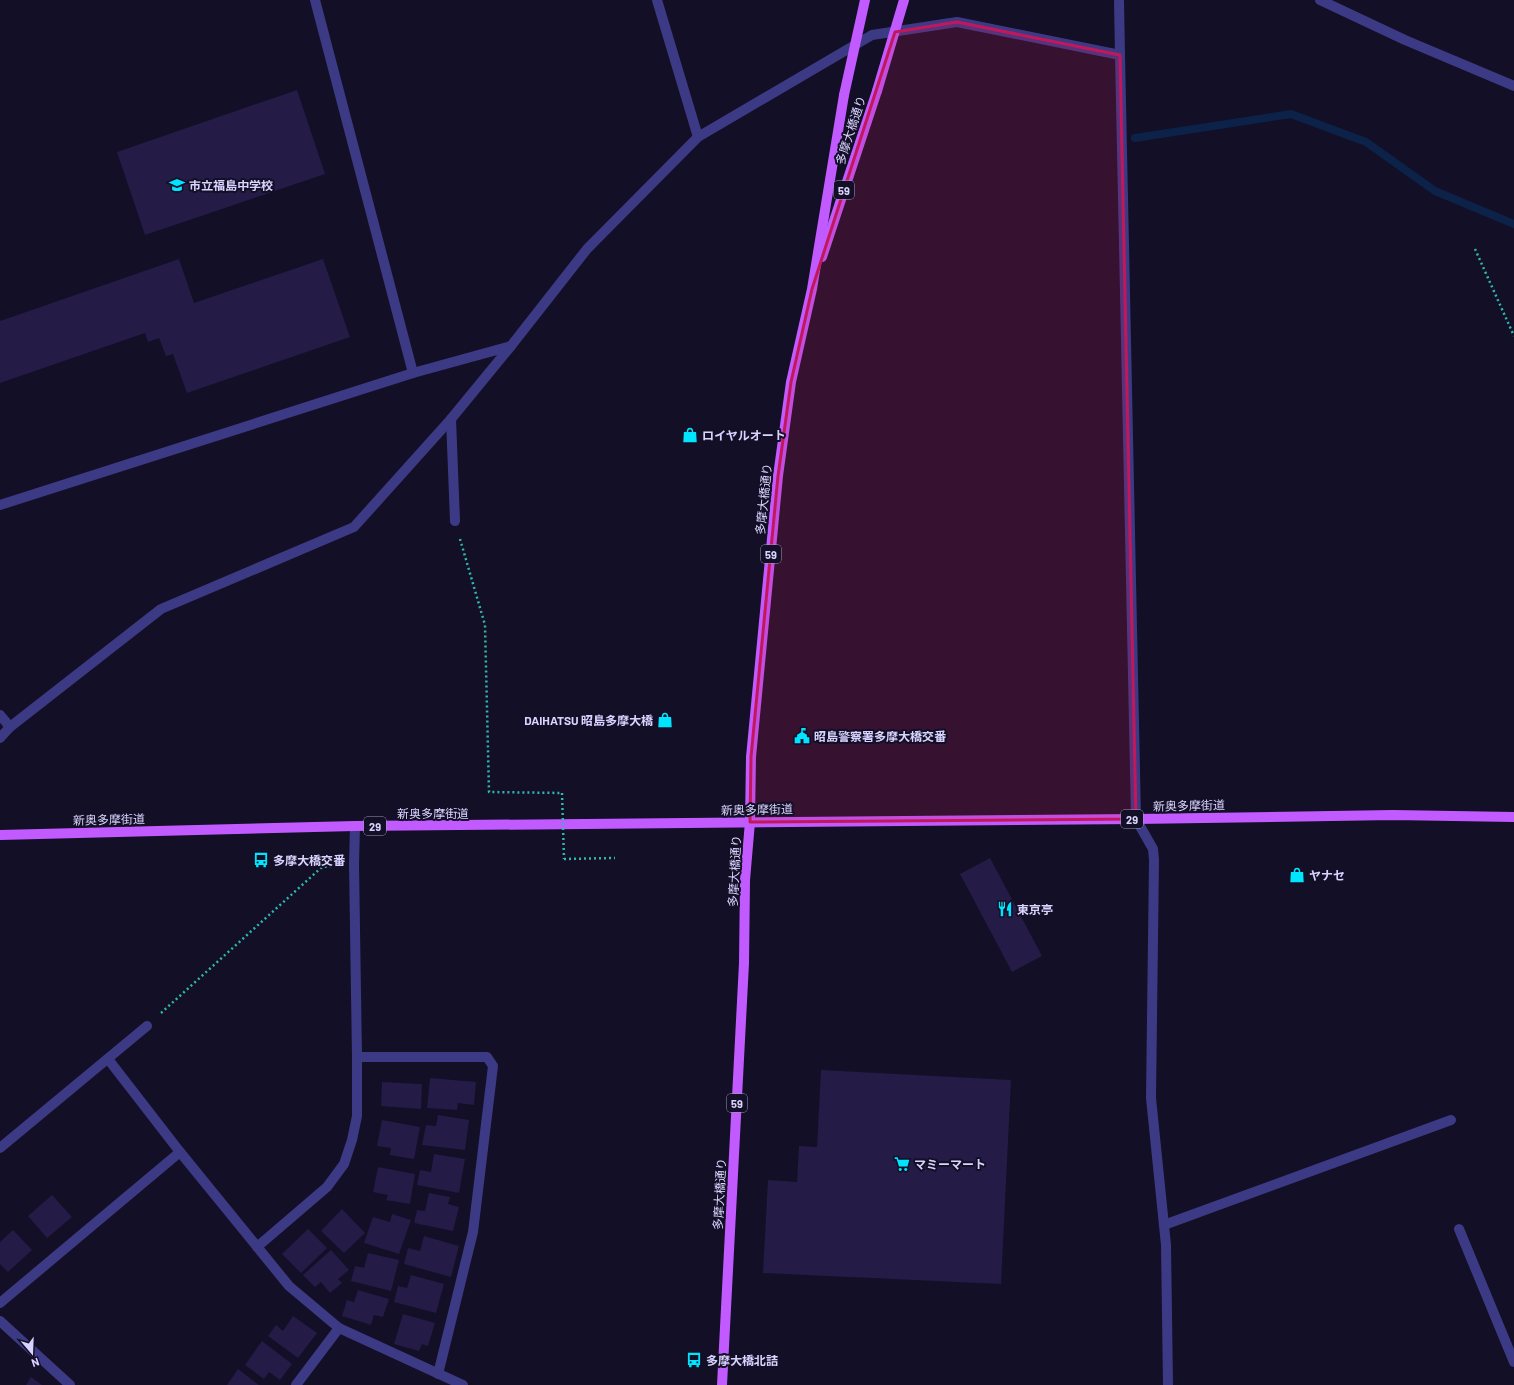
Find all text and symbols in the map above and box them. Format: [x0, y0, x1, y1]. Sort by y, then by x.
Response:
street label: 多摩大橋通り [832, 94, 868, 166]
school or university icon: 市立福島中学校 [168, 176, 186, 194]
place label: 市立福島中学校 [189, 178, 273, 192]
road number: 59 [834, 181, 854, 199]
shop icon: ロイヤルオート [681, 426, 699, 444]
place label: ロイヤルオート [702, 428, 786, 442]
street label: 多摩大橋通り [752, 462, 774, 536]
road number: 59 [761, 545, 781, 563]
shop icon: DAIHATSU 昭島多摩大橋 [656, 711, 674, 729]
place label: DAIHATSU 昭島多摩大橋 [524, 713, 654, 727]
public building icon: 昭島警察署多摩大橋交番 [793, 727, 811, 745]
place label: 昭島警察署多摩大橋交番 [814, 729, 947, 743]
street label: 新奥多摩街道 [1153, 797, 1225, 813]
street label: 新奥多摩街道 [721, 801, 793, 817]
street label: 新奥多摩街道 [397, 806, 469, 820]
road number: 29 [1121, 810, 1143, 828]
street label: 新奥多摩街道 [73, 811, 145, 827]
road number: 29 [364, 817, 386, 835]
street label: 多摩大橋通り [725, 835, 743, 907]
bus stop icon: 多摩大橋交番 [252, 851, 270, 869]
place label: 多摩大橋交番 [273, 853, 346, 867]
shop icon: ヤナセ [1288, 866, 1306, 884]
place label: ヤナセ [1309, 868, 1345, 882]
restaurant icon: 東京亭 [996, 900, 1014, 918]
place label: 東京亭 [1017, 902, 1053, 916]
road number: 59 [727, 1094, 747, 1112]
supermarket icon: マミーマート [893, 1155, 911, 1173]
place label: マミーマート [914, 1157, 986, 1171]
street label: 多摩大橋通り [710, 1158, 728, 1230]
north arrow [12, 1333, 52, 1373]
bus stop icon: 多摩大橋北詰 [685, 1351, 703, 1369]
place label: 多摩大橋北詰 [706, 1353, 778, 1367]
text: N [30, 1356, 41, 1370]

